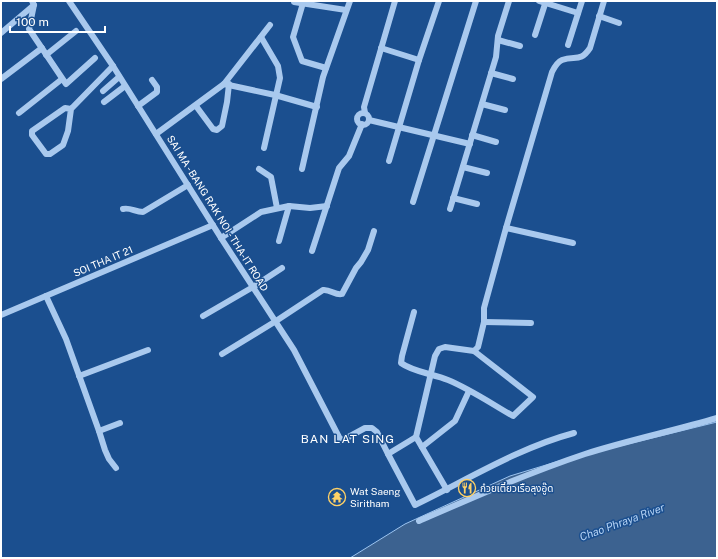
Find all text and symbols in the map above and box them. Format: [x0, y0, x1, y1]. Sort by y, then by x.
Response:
scale bar [10, 8, 105, 34]
text: 100 m [16, 15, 49, 29]
street label: SAI MA - BANG RAK NOI - THA-IT ROAD [165, 133, 271, 293]
street label: SOI THA IT 21 [71, 243, 135, 279]
district label: BAN LAT SING [301, 432, 395, 446]
restaurant icon: ก๋วยเตี๋ยวเรือลุงอู๊ด [457, 478, 477, 498]
place label: ก๋วยเตี๋ยวเรือลุงอู๊ด [480, 481, 553, 495]
place label: Wat Saeng Siritham [350, 485, 401, 509]
temple icon: Wat Saeng Siritham [327, 487, 347, 507]
water label: Chao Phraya River [578, 501, 667, 543]

